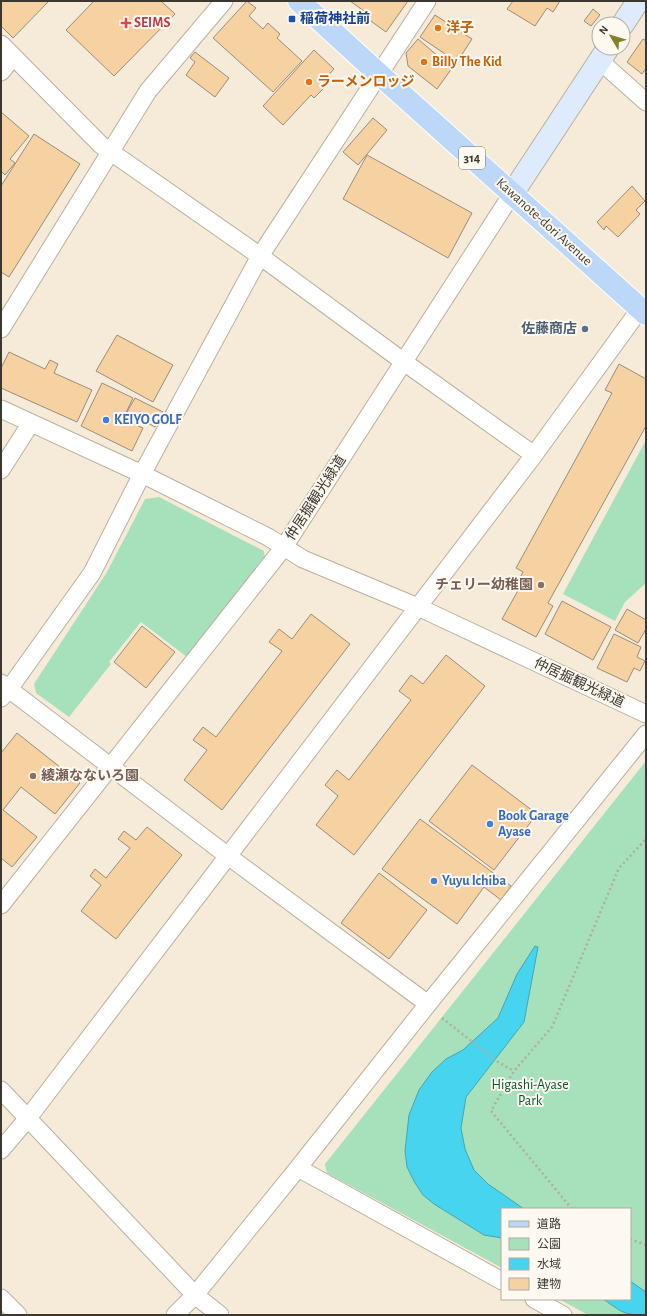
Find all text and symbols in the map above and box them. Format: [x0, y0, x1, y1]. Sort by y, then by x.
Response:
place label: 稲荷神社前 [300, 10, 370, 26]
marker: 稲荷神社前 [287, 14, 297, 24]
place label: SEIMS [134, 16, 170, 30]
north arrow [591, 16, 631, 56]
marker: SEIMS [121, 18, 131, 28]
place label: 洋子 [446, 19, 474, 35]
marker: 洋子 [433, 23, 443, 33]
text: N [597, 24, 610, 37]
place label: Billy The Kid [432, 55, 503, 69]
marker: Billy The Kid [419, 57, 429, 67]
place label: ラーメンロッジ [317, 74, 414, 89]
marker: ラーメンロッジ [304, 77, 314, 87]
road number: 314 [459, 147, 485, 169]
street label: Kawanote-dori Avenue [493, 175, 595, 269]
place label: 佐藤商店 [521, 321, 577, 336]
marker: 佐藤商店 [580, 324, 590, 334]
place label: KEIYO GOLF [114, 413, 182, 427]
marker: KEIYO GOLF [101, 415, 111, 425]
street label: 仲居掘観光緑道 [282, 452, 349, 543]
place label: チェリー幼稚園 [435, 576, 533, 592]
marker: チェリー幼稚園 [536, 580, 546, 590]
street label: 仲居掘観光緑道 [532, 654, 627, 710]
place label: 綾瀬なないろ園 [41, 768, 139, 783]
marker: 綾瀬なないろ園 [28, 771, 38, 781]
place label: Book Garage Ayase [498, 809, 569, 839]
marker: Book Garage Ayase [485, 819, 495, 829]
place label: Yuyu Ichiba [442, 874, 506, 888]
marker: Yuyu Ichiba [429, 876, 439, 886]
park label: Higashi-Ayase Park [491, 1078, 569, 1108]
legend [501, 1208, 631, 1300]
text: 道路 [537, 1217, 561, 1230]
text: 公園 [537, 1238, 561, 1250]
text: 水域 [537, 1258, 561, 1270]
text: 建物 [537, 1277, 561, 1290]

